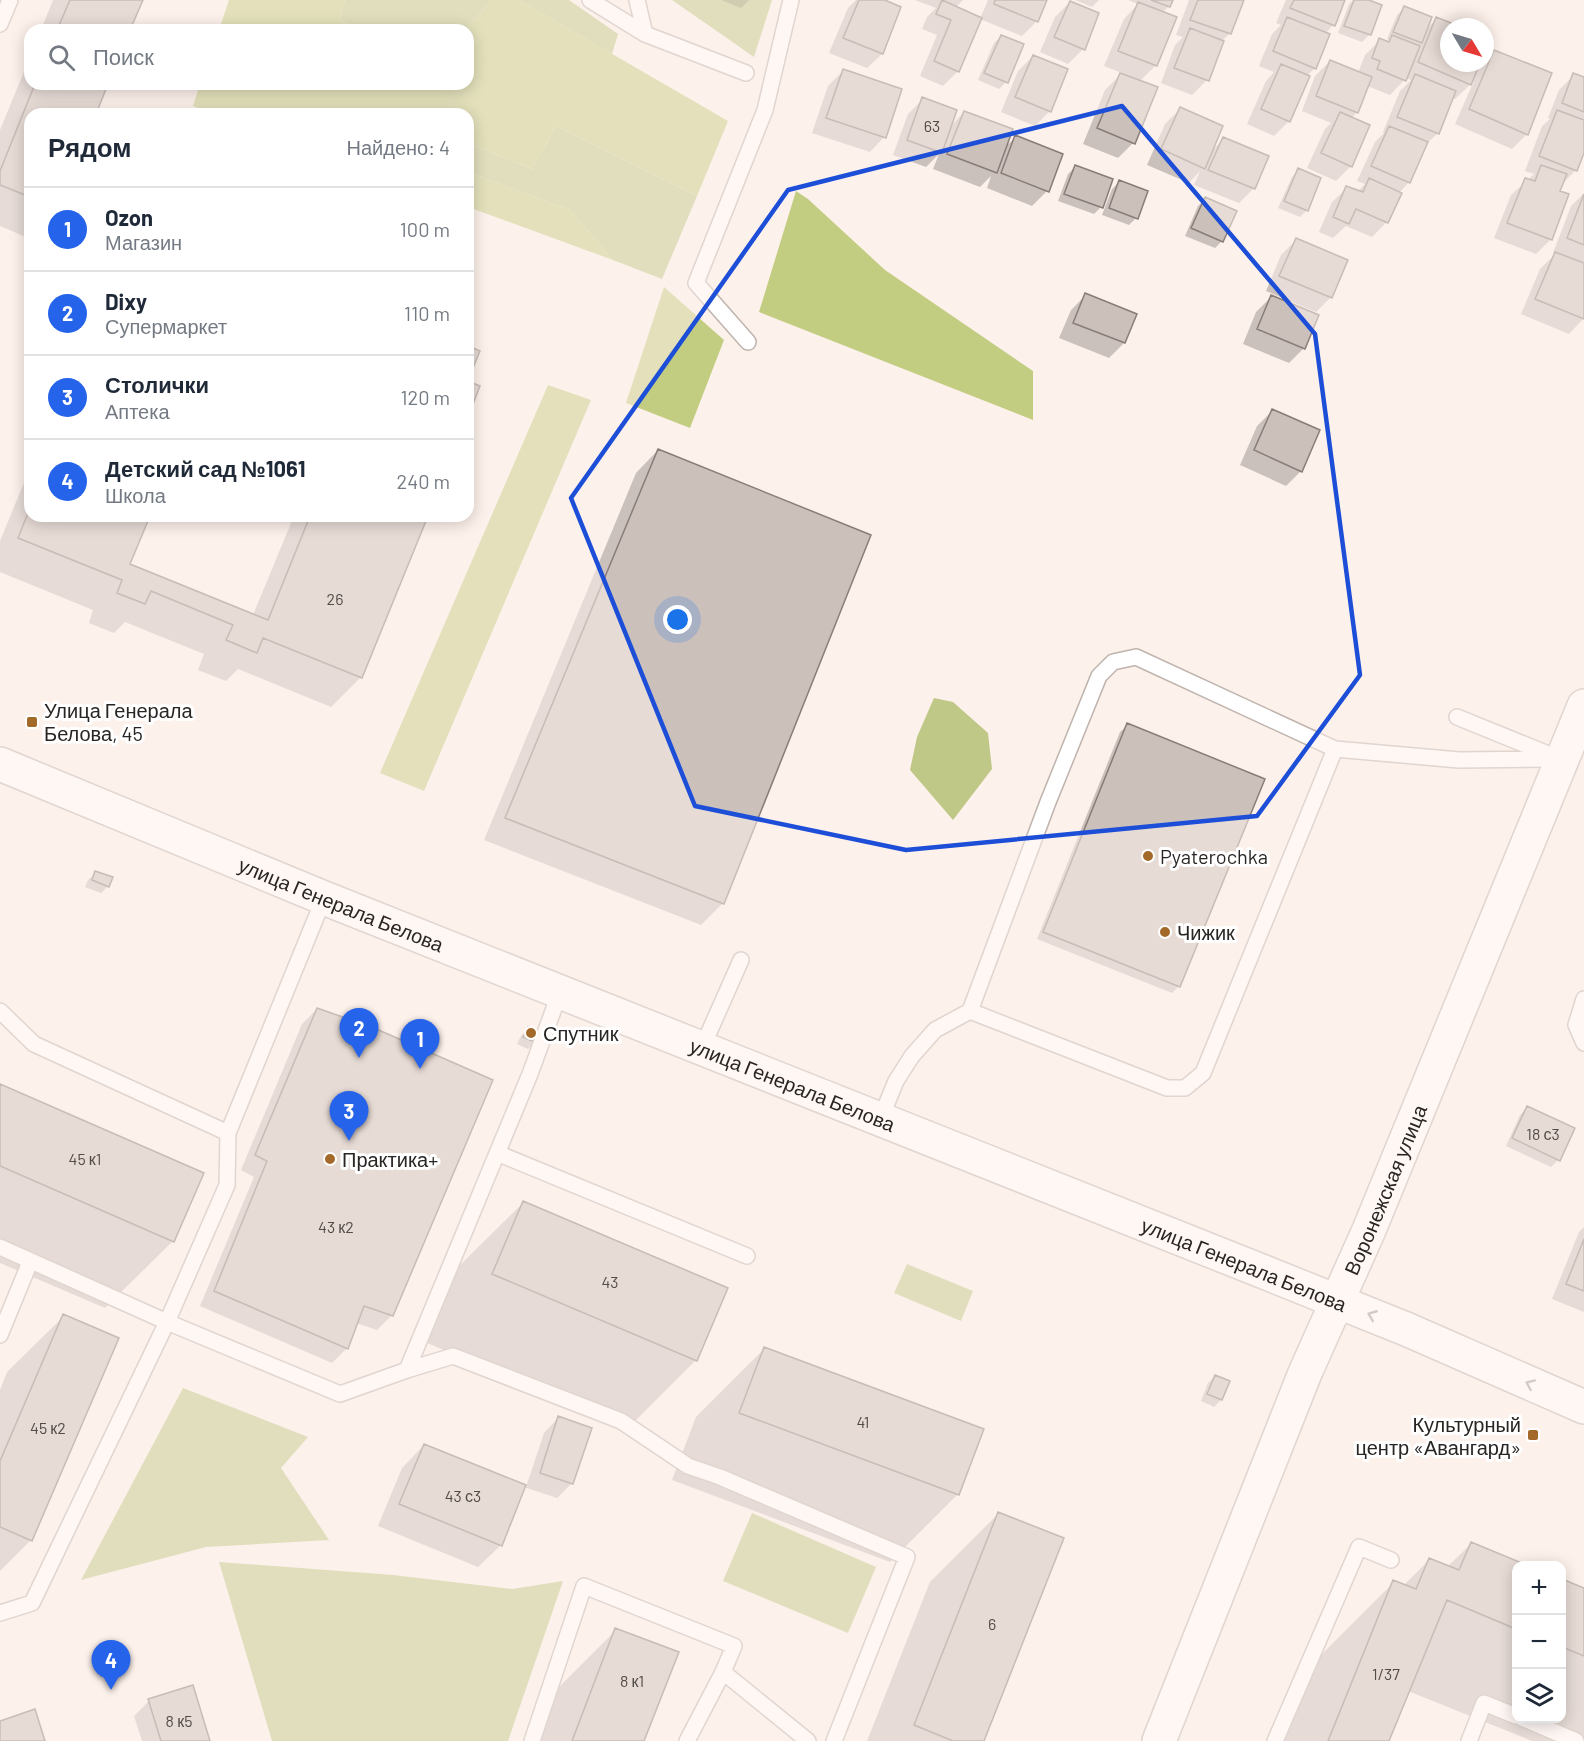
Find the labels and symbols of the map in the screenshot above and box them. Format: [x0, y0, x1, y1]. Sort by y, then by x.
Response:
north arrow [1440, 18, 1494, 72]
house number: 63 [924, 116, 940, 135]
house number: 26 [327, 589, 343, 608]
your location [663, 605, 692, 634]
place label: Улица Генерала Белова, 45 [44, 698, 193, 745]
marker: Улица Генерала Белова, 45 [25, 715, 39, 729]
place label: Pyaterochka [1160, 844, 1268, 868]
marker: Pyaterochka [1141, 849, 1155, 863]
street label: улица Генерала Белова [235, 852, 448, 957]
place label: Чижик [1177, 920, 1235, 944]
marker: Чижик [1158, 925, 1172, 939]
pin: 2 [340, 1008, 378, 1058]
pin: 1 [400, 1020, 440, 1069]
place label: Спутник [543, 1021, 619, 1045]
marker: Спутник [524, 1026, 538, 1040]
street label: улица Генерала Белова [686, 1033, 900, 1136]
pin: 3 [330, 1092, 368, 1141]
street label: Воронежская улица [1339, 1100, 1432, 1278]
house number: 18 с3 [1526, 1124, 1560, 1143]
place label: Практика+ [342, 1147, 438, 1171]
house number: 45 к1 [69, 1149, 101, 1168]
marker: Практика+ [323, 1152, 337, 1166]
street label: улица Генерала Белова [1138, 1212, 1351, 1316]
house number: 43 к2 [318, 1217, 354, 1236]
house number: 43 [601, 1272, 619, 1291]
one-way arrow [1367, 1310, 1378, 1322]
one-way arrow [1526, 1379, 1537, 1391]
house number: 41 [857, 1412, 869, 1431]
place label: Культурный центр «Авангард» [1355, 1412, 1521, 1459]
house number: 45 к2 [30, 1418, 66, 1437]
marker: Культурный центр «Авангард» [1526, 1428, 1540, 1442]
house number: 43 с3 [445, 1486, 481, 1505]
house number: 6 [988, 1614, 996, 1633]
pin: 4 [92, 1640, 130, 1690]
house number: 1/37 [1372, 1664, 1400, 1683]
house number: 8 к1 [620, 1671, 644, 1690]
house number: 8 к5 [166, 1711, 192, 1730]

